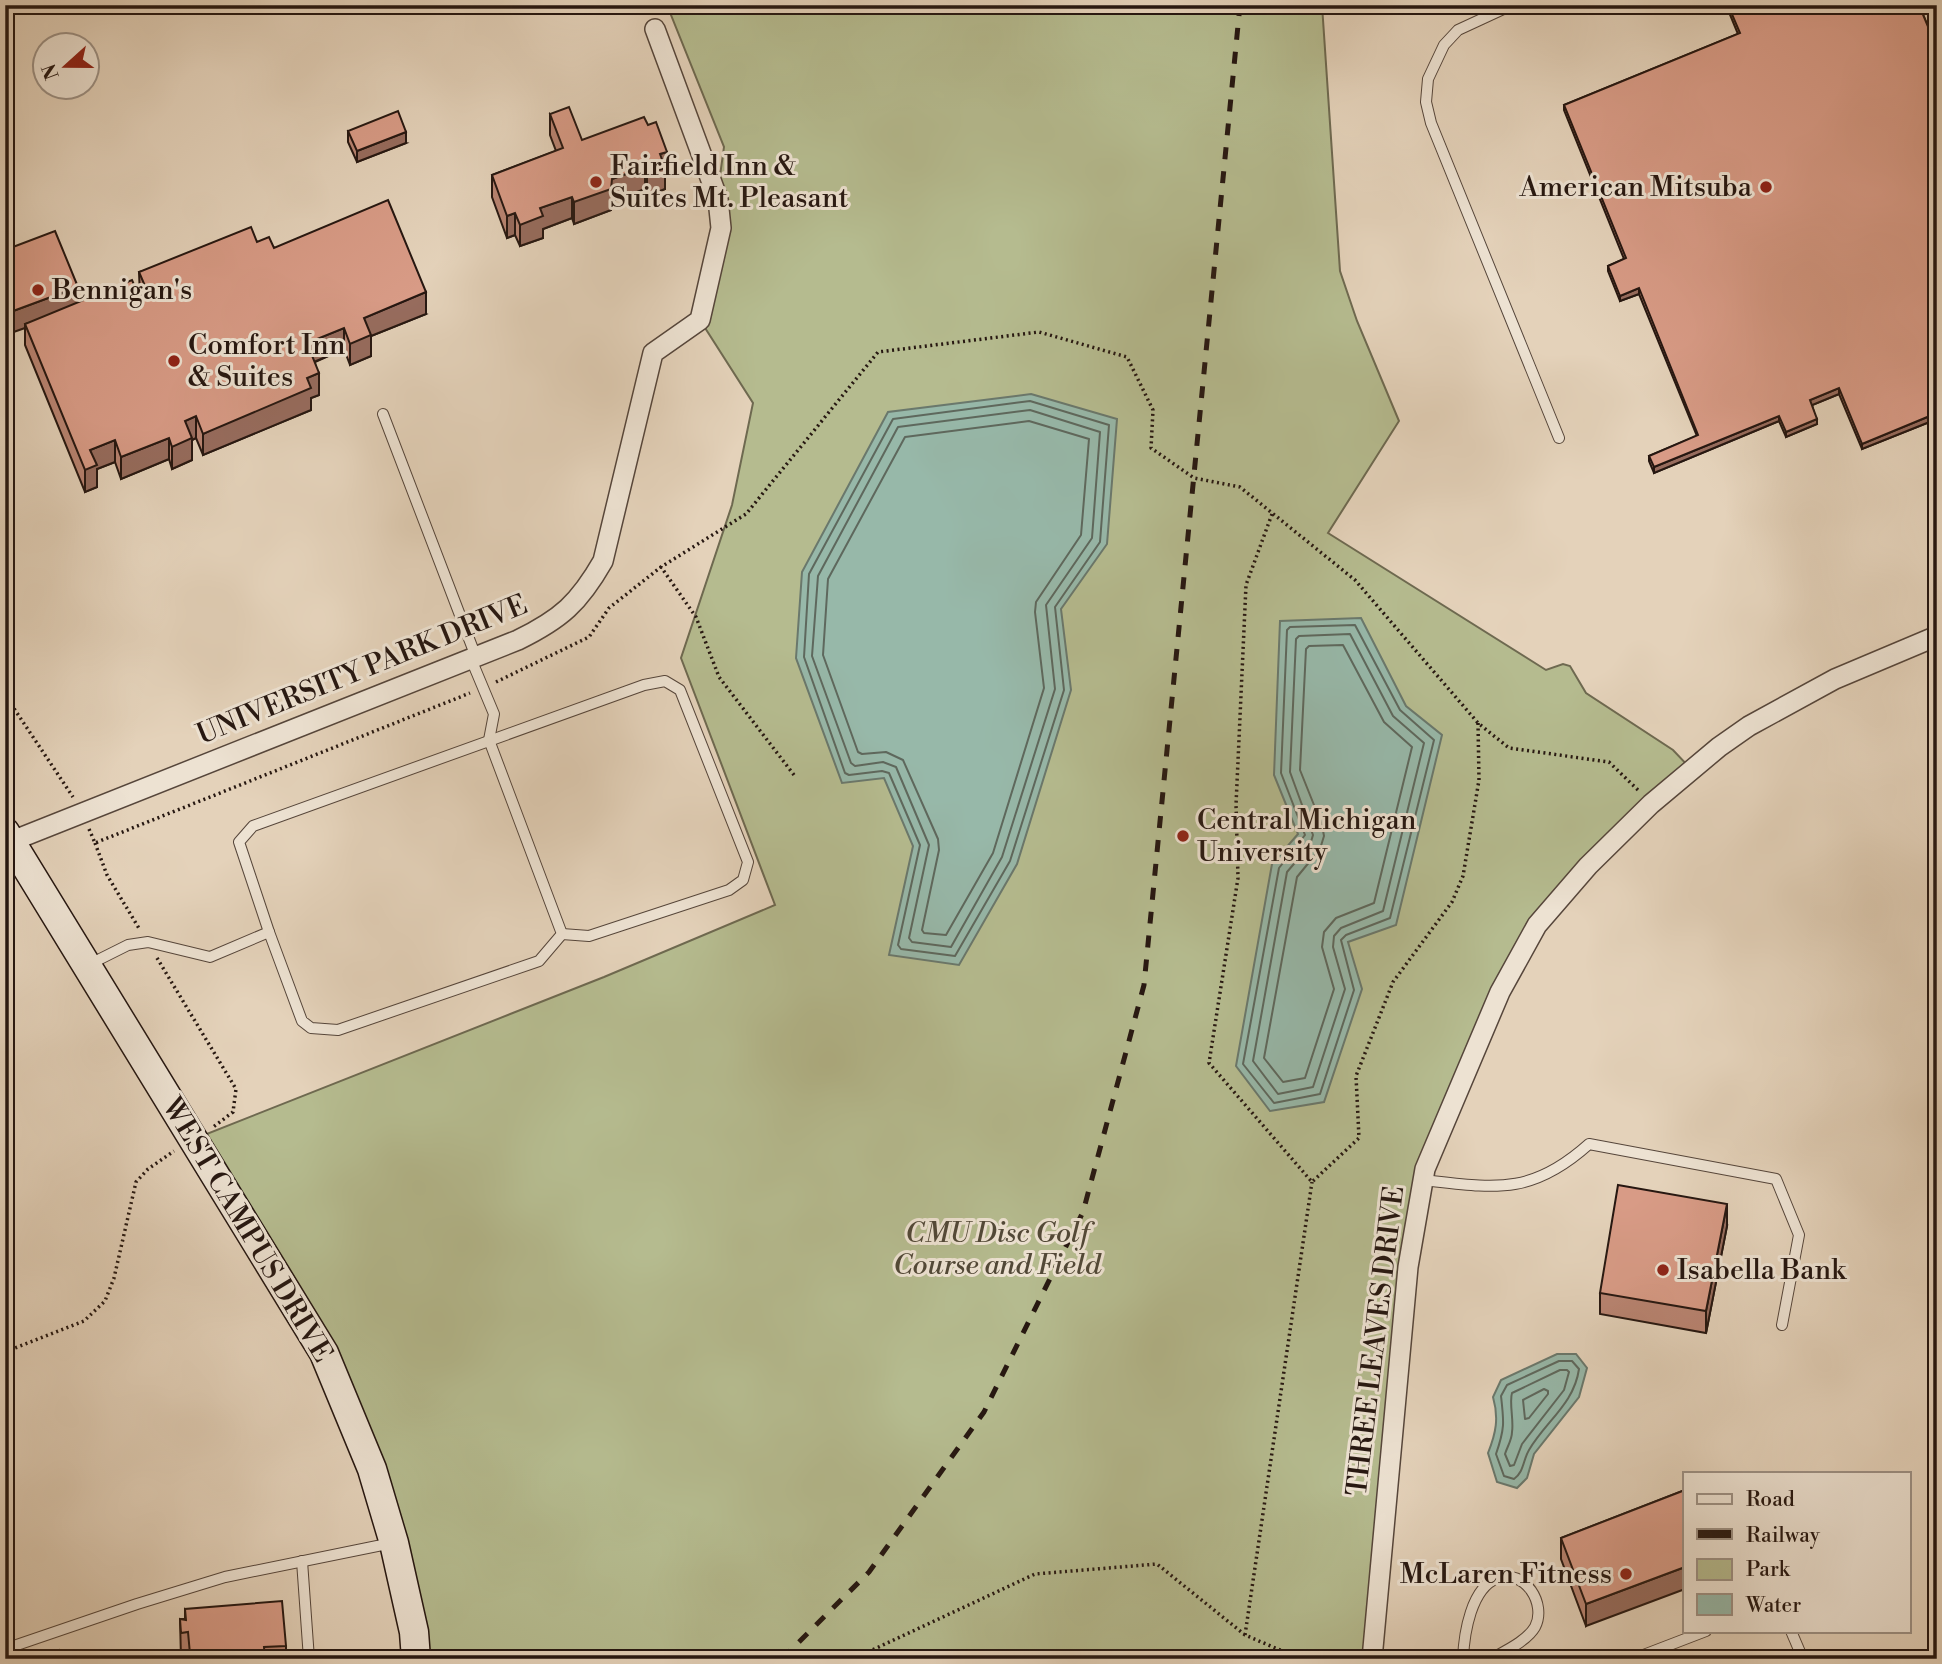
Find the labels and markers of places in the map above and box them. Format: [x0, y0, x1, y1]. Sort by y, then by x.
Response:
place label: Fairfield Inn & Suites Mt. Pleasant [610, 149, 848, 216]
place label: American Mitsuba [1519, 170, 1753, 205]
marker: Fairfield Inn & Suites Mt. Pleasant [588, 174, 604, 190]
marker: American Mitsuba [1758, 179, 1774, 195]
place label: Bennigan's [51, 273, 192, 308]
marker: Bennigan's [30, 282, 46, 298]
place label: Comfort Inn & Suites [188, 328, 346, 395]
marker: Comfort Inn & Suites [166, 353, 182, 369]
place label: Central Michigan University [1197, 803, 1417, 870]
marker: Central Michigan University [1175, 828, 1191, 844]
place label: Isabella Bank [1677, 1253, 1847, 1288]
marker: Isabella Bank [1655, 1262, 1671, 1278]
place label: McLaren Fitness [1400, 1557, 1612, 1592]
marker: McLaren Fitness [1618, 1566, 1634, 1582]

